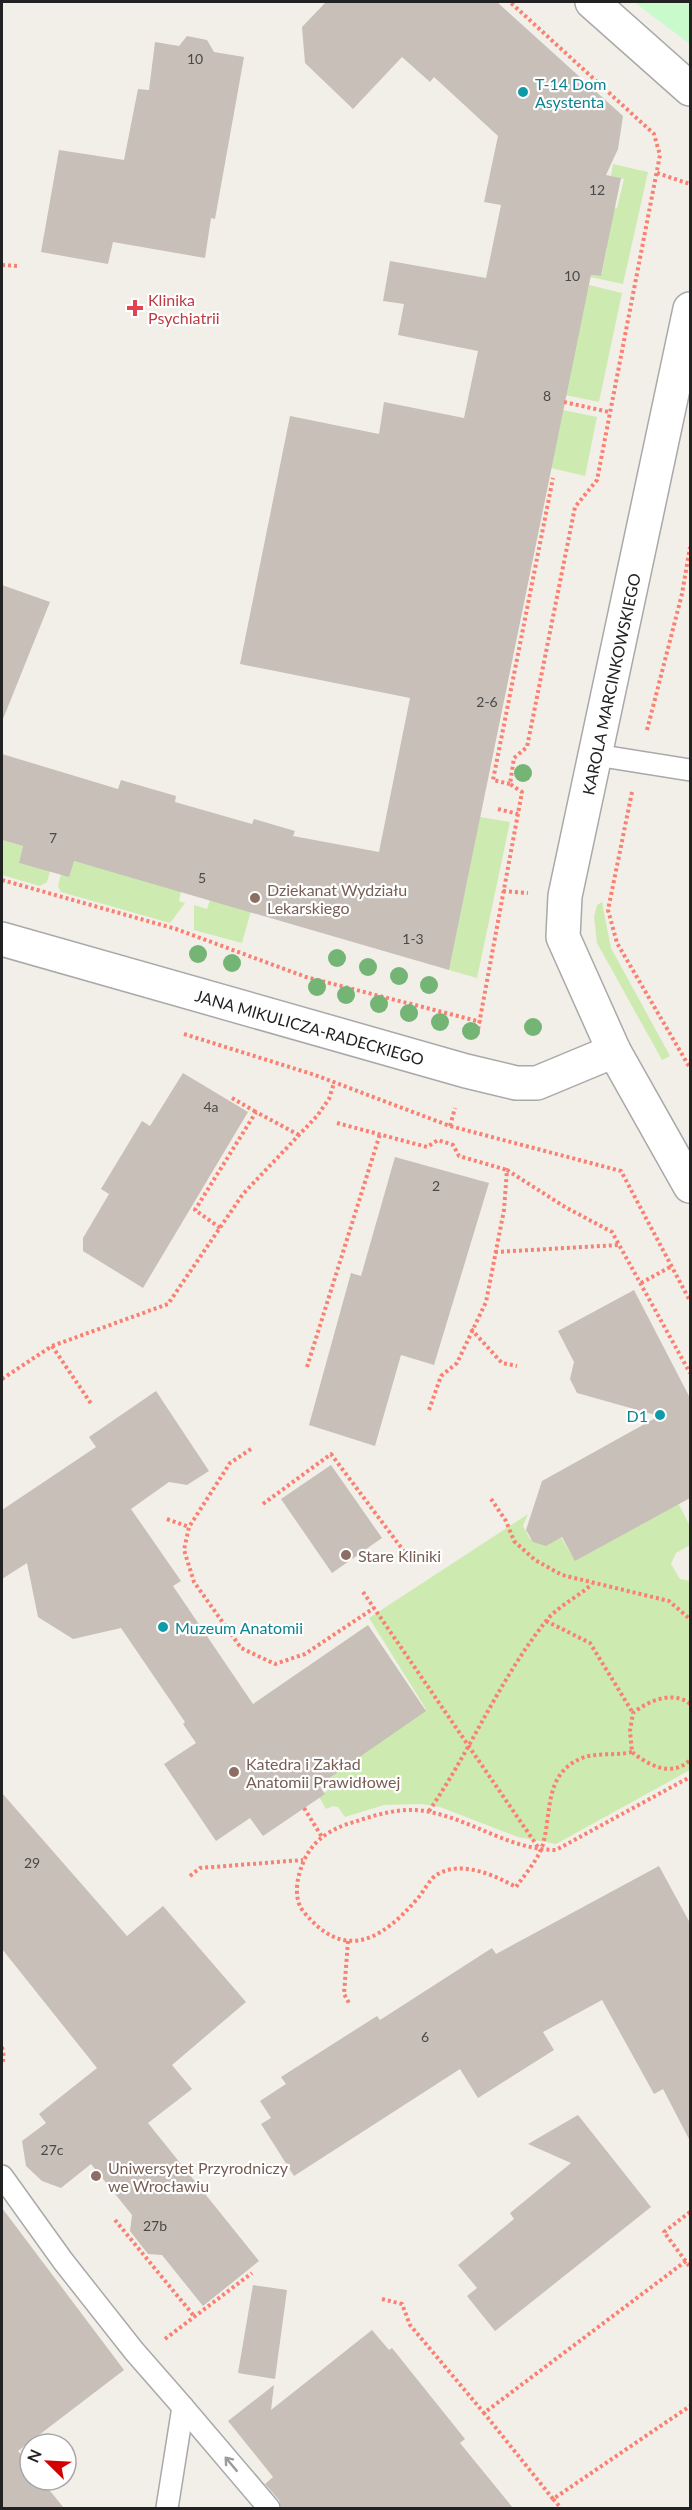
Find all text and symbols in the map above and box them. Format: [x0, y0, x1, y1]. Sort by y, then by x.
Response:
house number: 10 [187, 50, 203, 67]
place label: T-14 Dom Asystenta [535, 74, 606, 111]
marker: T-14 Dom Asystenta [516, 85, 530, 99]
house number: 12 [589, 181, 605, 198]
house number: 10 [564, 267, 580, 284]
place label: Klinika Psychiatrii [148, 290, 220, 327]
marker: Klinika Psychiatrii [126, 299, 144, 317]
house number: 8 [543, 387, 551, 404]
street label: KAROLA MARCINKOWSKIEGO [578, 571, 644, 797]
house number: 2-6 [476, 693, 498, 710]
house number: 7 [49, 829, 57, 846]
house number: 5 [198, 869, 206, 886]
place label: Dziekanat Wydziału Lekarskiego [267, 880, 407, 917]
marker: Dziekanat Wydziału Lekarskiego [248, 891, 262, 905]
house number: 1-3 [402, 930, 424, 947]
street label: JANA MIKULICZA-RADECKIEGO [193, 985, 427, 1068]
house number: 4a [203, 1098, 219, 1115]
house number: 2 [432, 1177, 440, 1194]
place label: D1 [627, 1406, 648, 1425]
marker: D1 [653, 1408, 667, 1422]
place label: Stare Kliniki [358, 1546, 441, 1565]
marker: Stare Kliniki [339, 1548, 353, 1562]
place label: Muzeum Anatomii [175, 1618, 303, 1637]
marker: Muzeum Anatomii [156, 1620, 170, 1634]
place label: Katedra i Zakład Anatomii Prawidłowej [246, 1754, 400, 1791]
marker: Katedra i Zakład Anatomii Prawidłowej [227, 1765, 241, 1779]
house number: 29 [24, 1854, 40, 1871]
house number: 6 [421, 2028, 429, 2045]
house number: 27c [41, 2141, 64, 2158]
place label: Uniwersytet Przyrodniczy we Wrocławiu [108, 2158, 289, 2195]
marker: Uniwersytet Przyrodniczy we Wrocławiu [89, 2169, 103, 2183]
house number: 27b [143, 2217, 167, 2234]
north arrow [18, 2432, 78, 2492]
text: N [23, 2446, 45, 2465]
one-way arrow [225, 2456, 238, 2472]

